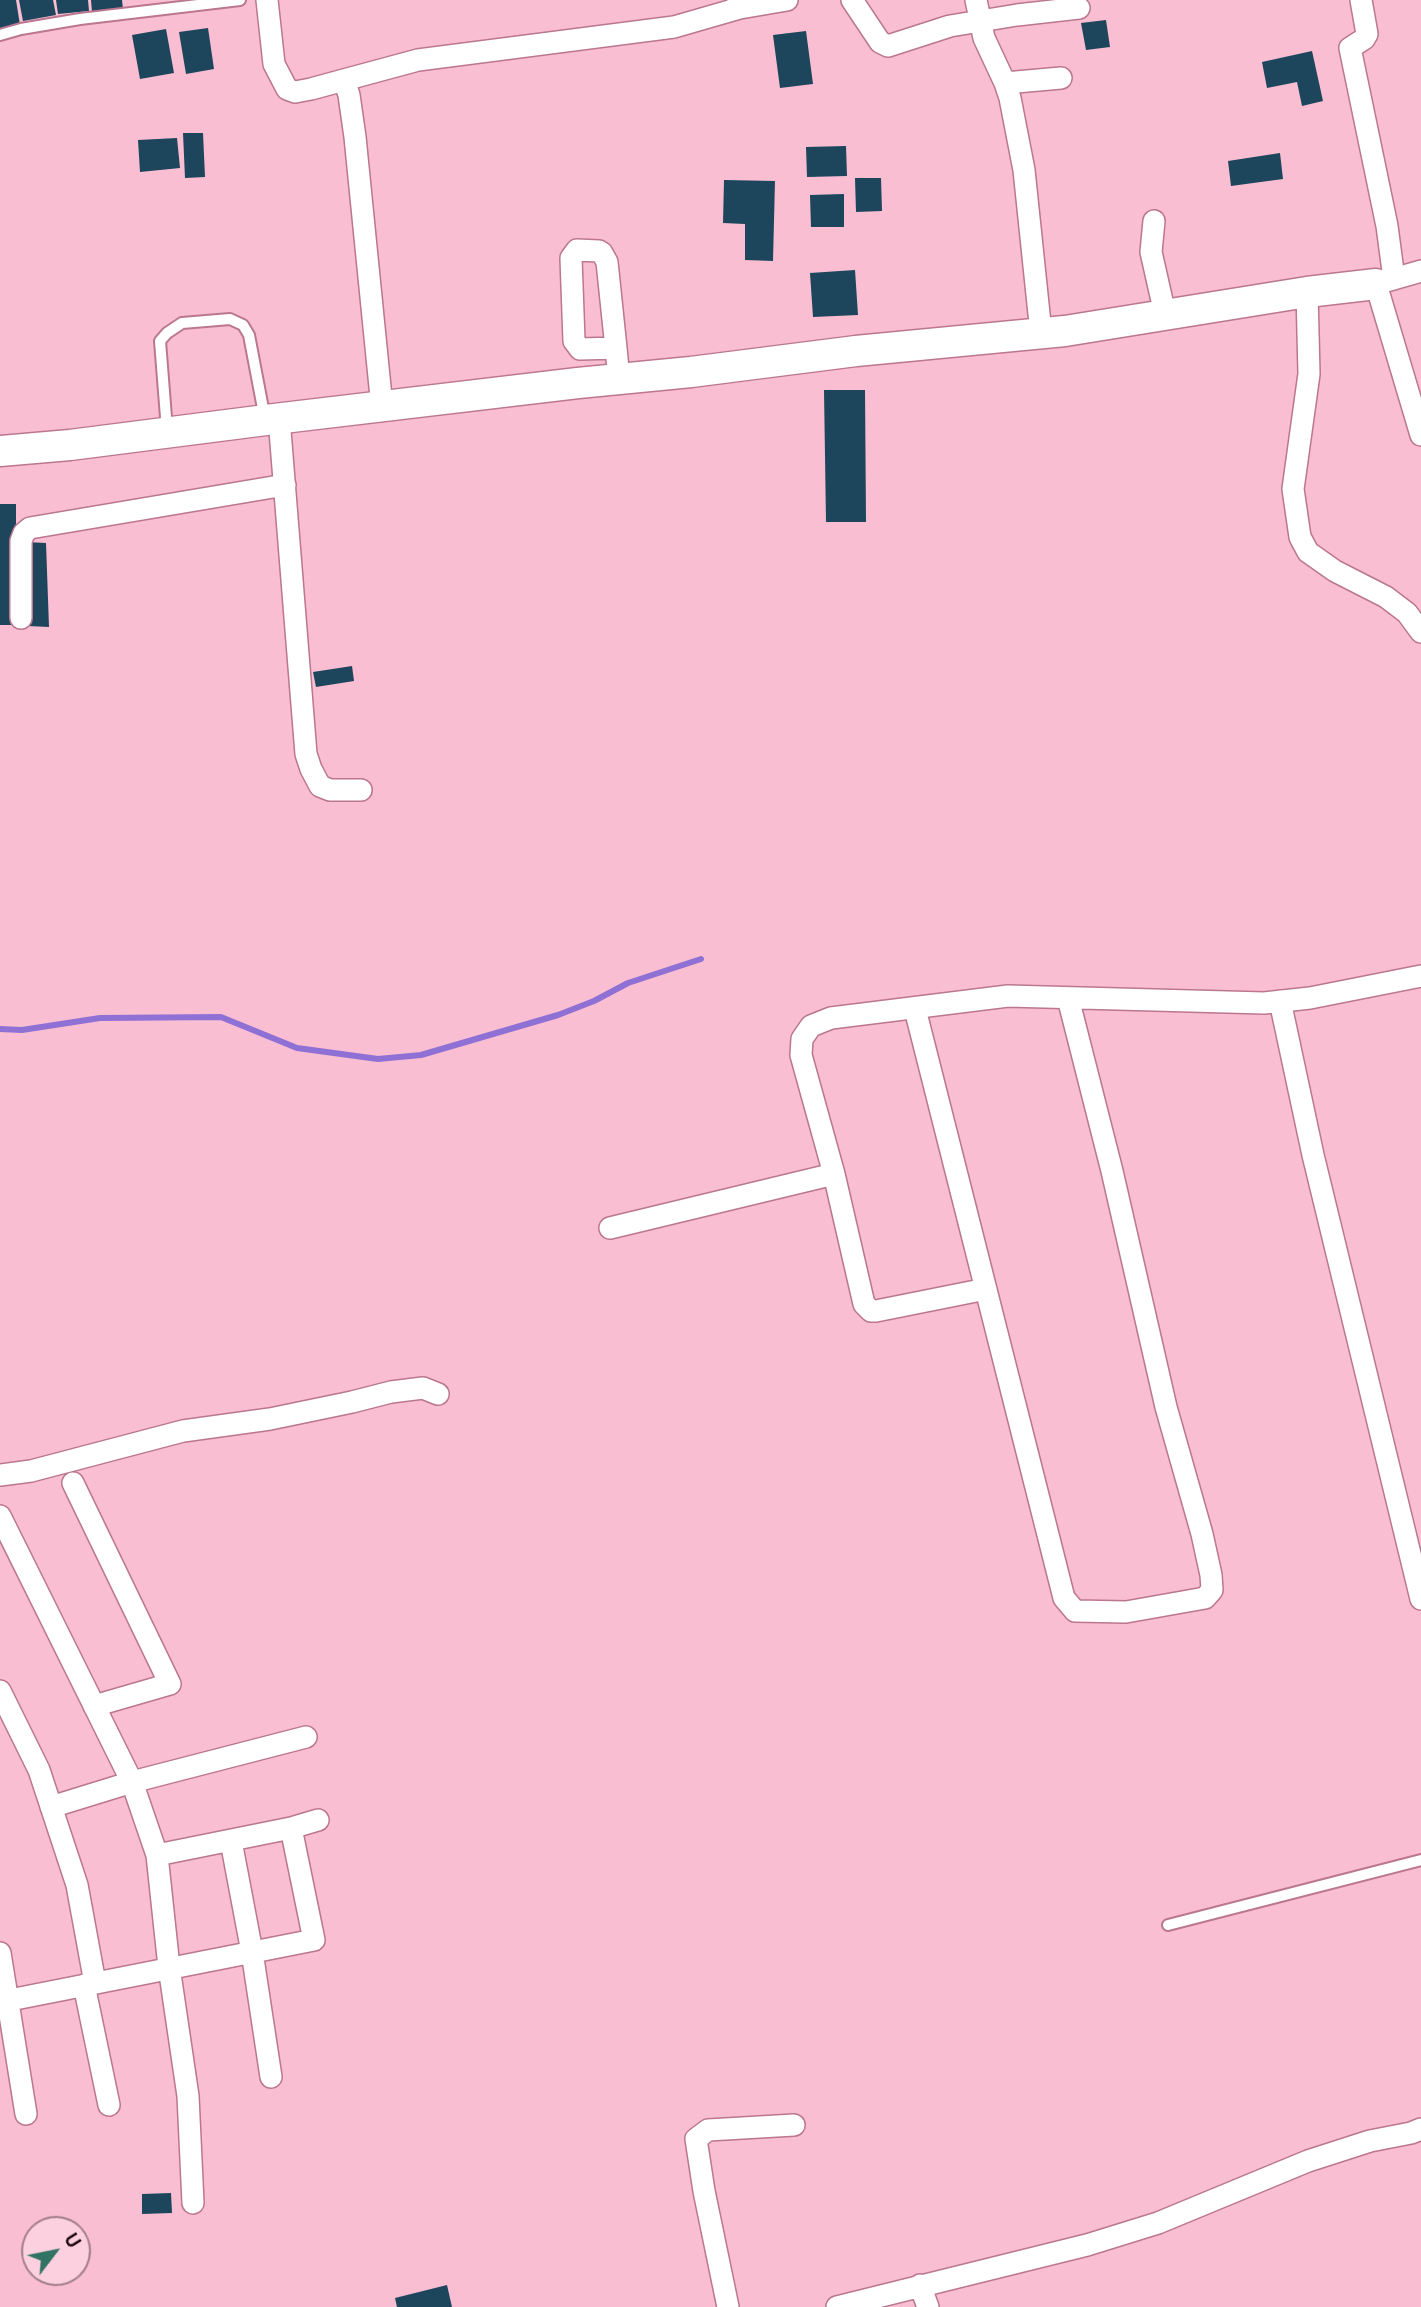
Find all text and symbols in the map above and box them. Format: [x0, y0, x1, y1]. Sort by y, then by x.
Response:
north arrow [21, 2216, 91, 2286]
text: U [59, 2229, 87, 2253]

